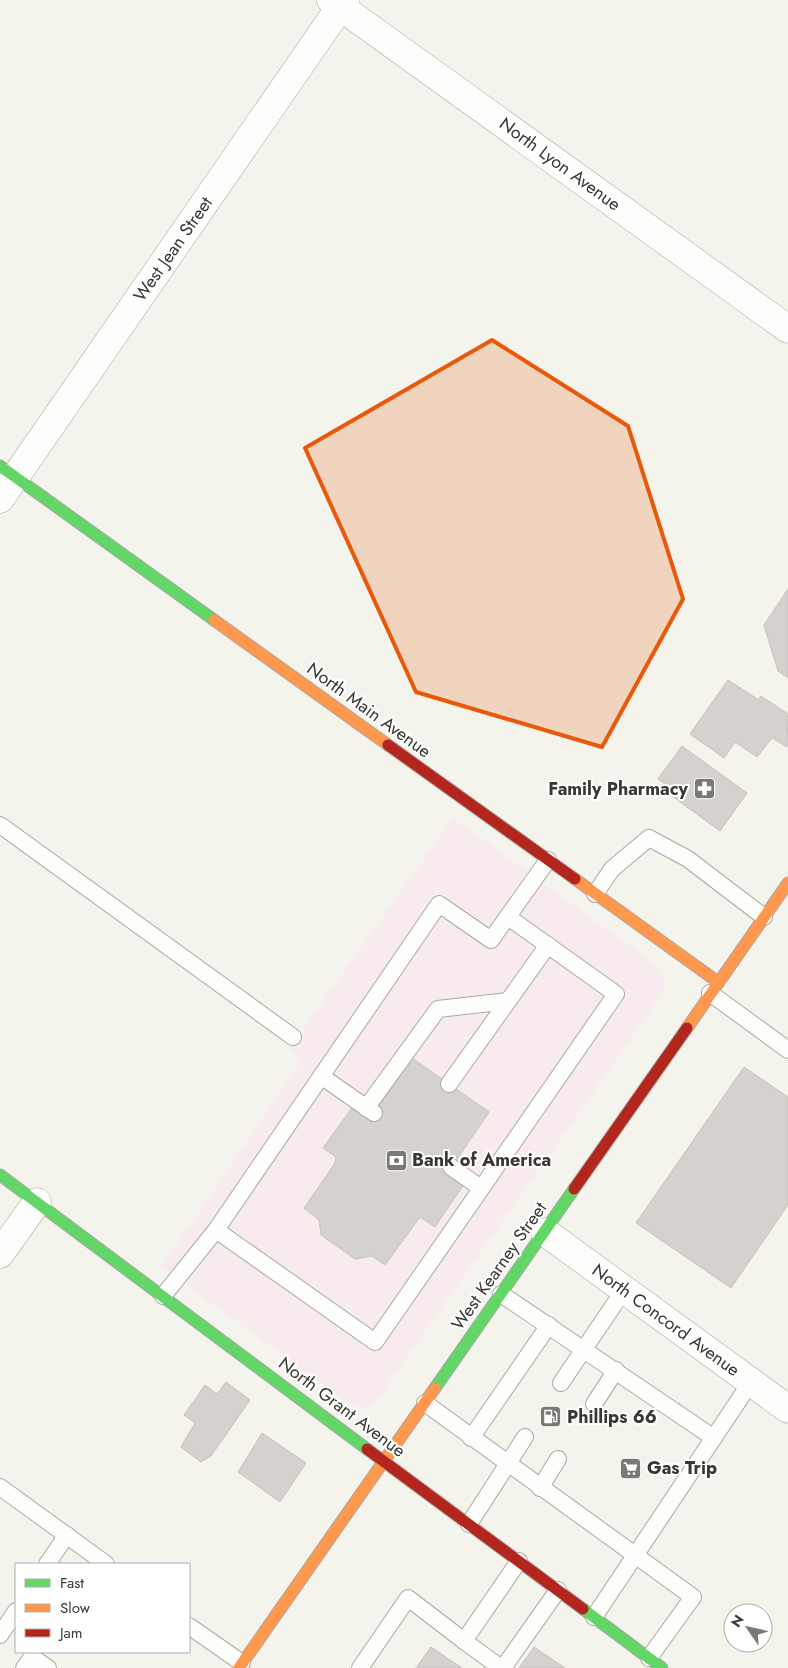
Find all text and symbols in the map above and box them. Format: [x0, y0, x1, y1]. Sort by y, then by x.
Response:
street label: North Lyon Avenue [494, 111, 626, 217]
street label: West Jean Street [127, 191, 219, 307]
street label: North Main Avenue [302, 656, 436, 764]
place label: Family Pharmacy [548, 776, 689, 802]
pharmacy icon: Family Pharmacy [692, 777, 716, 801]
place label: Bank of America [412, 1147, 551, 1173]
bank icon: Bank of America [384, 1148, 408, 1172]
street label: West Kearney Street [445, 1196, 553, 1335]
street label: North Concord Avenue [587, 1257, 745, 1383]
street label: North Grant Avenue [273, 1351, 411, 1463]
place label: Phillips 66 [567, 1404, 657, 1430]
fuel station icon: Phillips 66 [539, 1405, 563, 1429]
place label: Gas Trip [647, 1455, 717, 1481]
supermarket icon: Gas Trip [619, 1456, 643, 1480]
legend [15, 1563, 190, 1653]
text: Fast [60, 1572, 84, 1594]
text: Slow [60, 1597, 91, 1619]
north arrow [723, 1603, 773, 1653]
text: N [726, 1611, 749, 1631]
text: Jam [58, 1622, 83, 1644]

